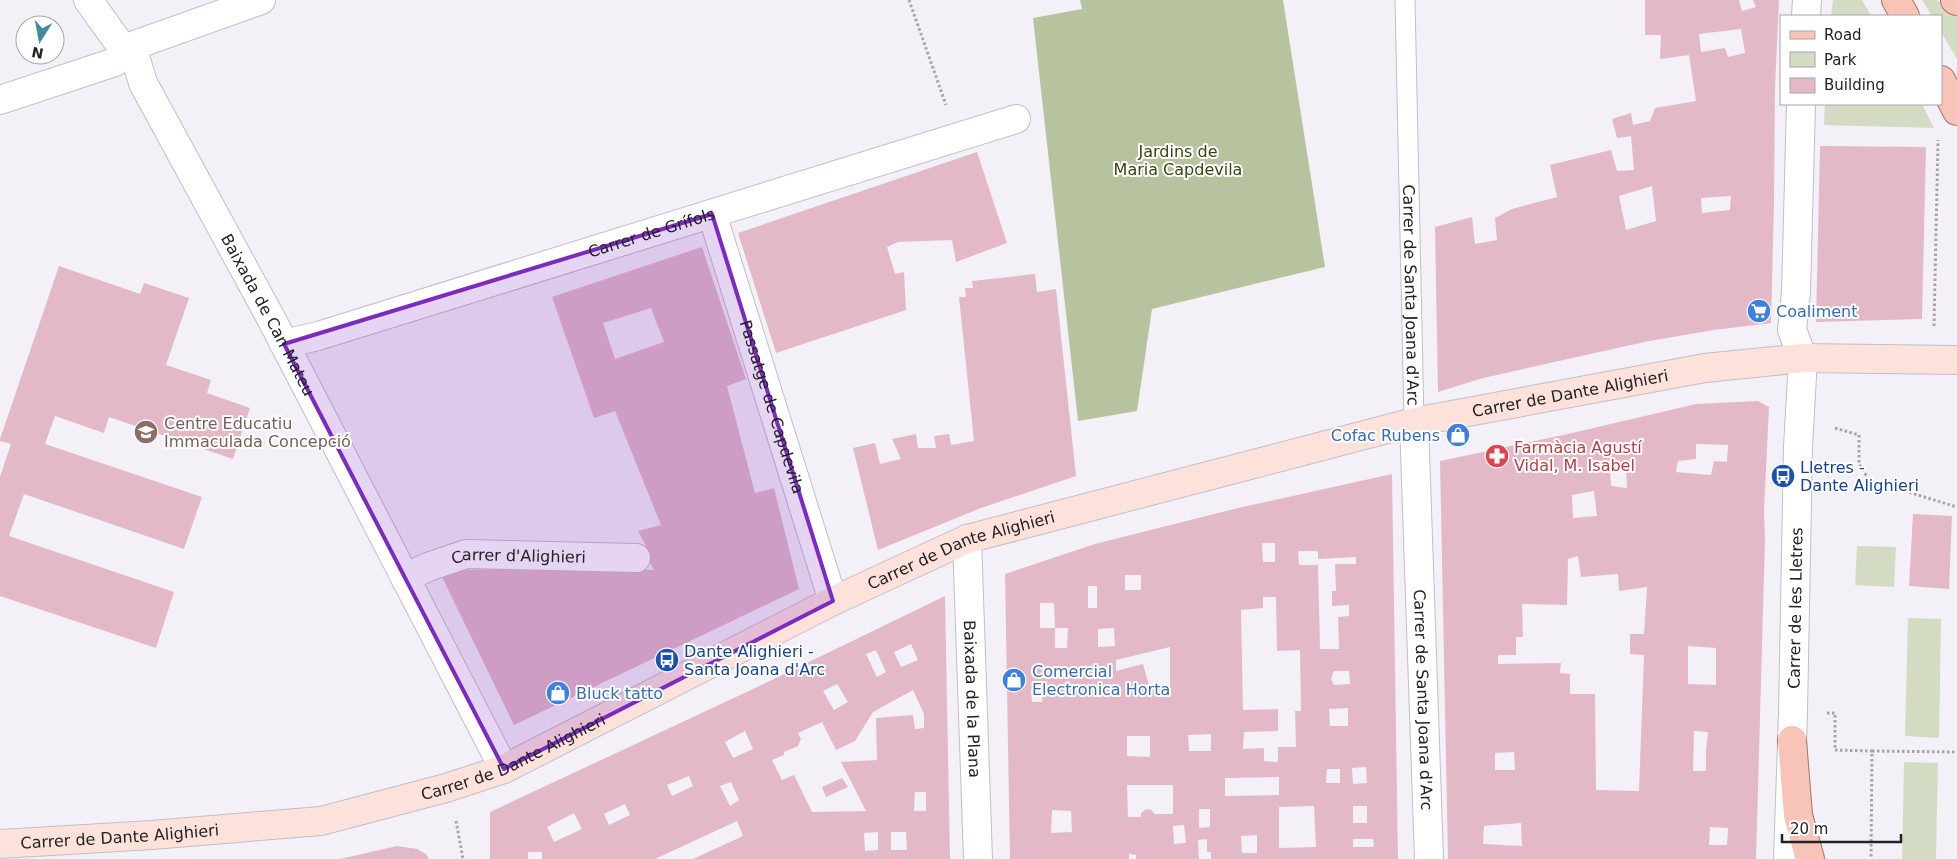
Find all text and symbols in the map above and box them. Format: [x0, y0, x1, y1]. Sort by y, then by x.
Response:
north arrow [15, 15, 65, 65]
legend [1780, 15, 1942, 105]
text: Road [1824, 26, 1862, 44]
text: N [30, 44, 45, 62]
text: Park [1824, 51, 1857, 69]
text: Building [1824, 76, 1885, 94]
park label: Jardins de Maria Capdevila [1114, 142, 1242, 179]
street label: Carrer de Santa Joana d'Arc [1399, 184, 1423, 406]
street label: Carrer de Grífols [586, 204, 717, 261]
street label: Baixada de Can Mateu [217, 231, 319, 399]
supermarket icon: Coaliment [1746, 298, 1772, 324]
place label: Coaliment [1776, 302, 1858, 321]
street label: Passatge de Capdevila [736, 318, 808, 496]
street label: Carrer de Dante Alighieri [1471, 366, 1670, 421]
place label: Centre Educatiu Immaculada Concepció [164, 414, 351, 451]
school or university icon: Centre Educatiu Immaculada Concepció [133, 419, 159, 445]
shop icon: Cofac Rubens [1445, 422, 1471, 448]
place label: Cofac Rubens [1331, 426, 1440, 445]
place label: Farmàcia Agustí Vidal, M. Isabel [1514, 438, 1642, 475]
pharmacy icon: Farmàcia Agustí Vidal, M. Isabel [1484, 443, 1510, 469]
place label: Lletres - Dante Alighieri [1800, 458, 1919, 495]
bus stop icon: Lletres - Dante Alighieri [1770, 463, 1796, 489]
street label: Carrer de Dante Alighieri [865, 507, 1057, 594]
street label: Carrer de les Lletres [1784, 527, 1806, 689]
street label: Carrer d'Alighieri [449, 545, 586, 568]
street label: Carrer de Santa Joana d'Arc [1410, 589, 1436, 811]
street label: Baixada de la Plana [960, 620, 984, 778]
place label: Dante Alighieri - Santa Joana d'Arc [684, 642, 825, 679]
bus stop icon: Dante Alighieri - Santa Joana d'Arc [654, 647, 680, 673]
place label: Comercial Electronica Horta [1032, 662, 1170, 699]
shop icon: Comercial Electronica Horta [1001, 667, 1027, 693]
shop icon: Bluck tatto [545, 680, 571, 706]
place label: Bluck tatto [576, 684, 663, 703]
street label: Carrer de Dante Alighieri [419, 710, 609, 804]
scale bar [1782, 812, 1901, 844]
street label: Carrer de Dante Alighieri [20, 820, 220, 853]
text: 20 m [1790, 820, 1828, 838]

